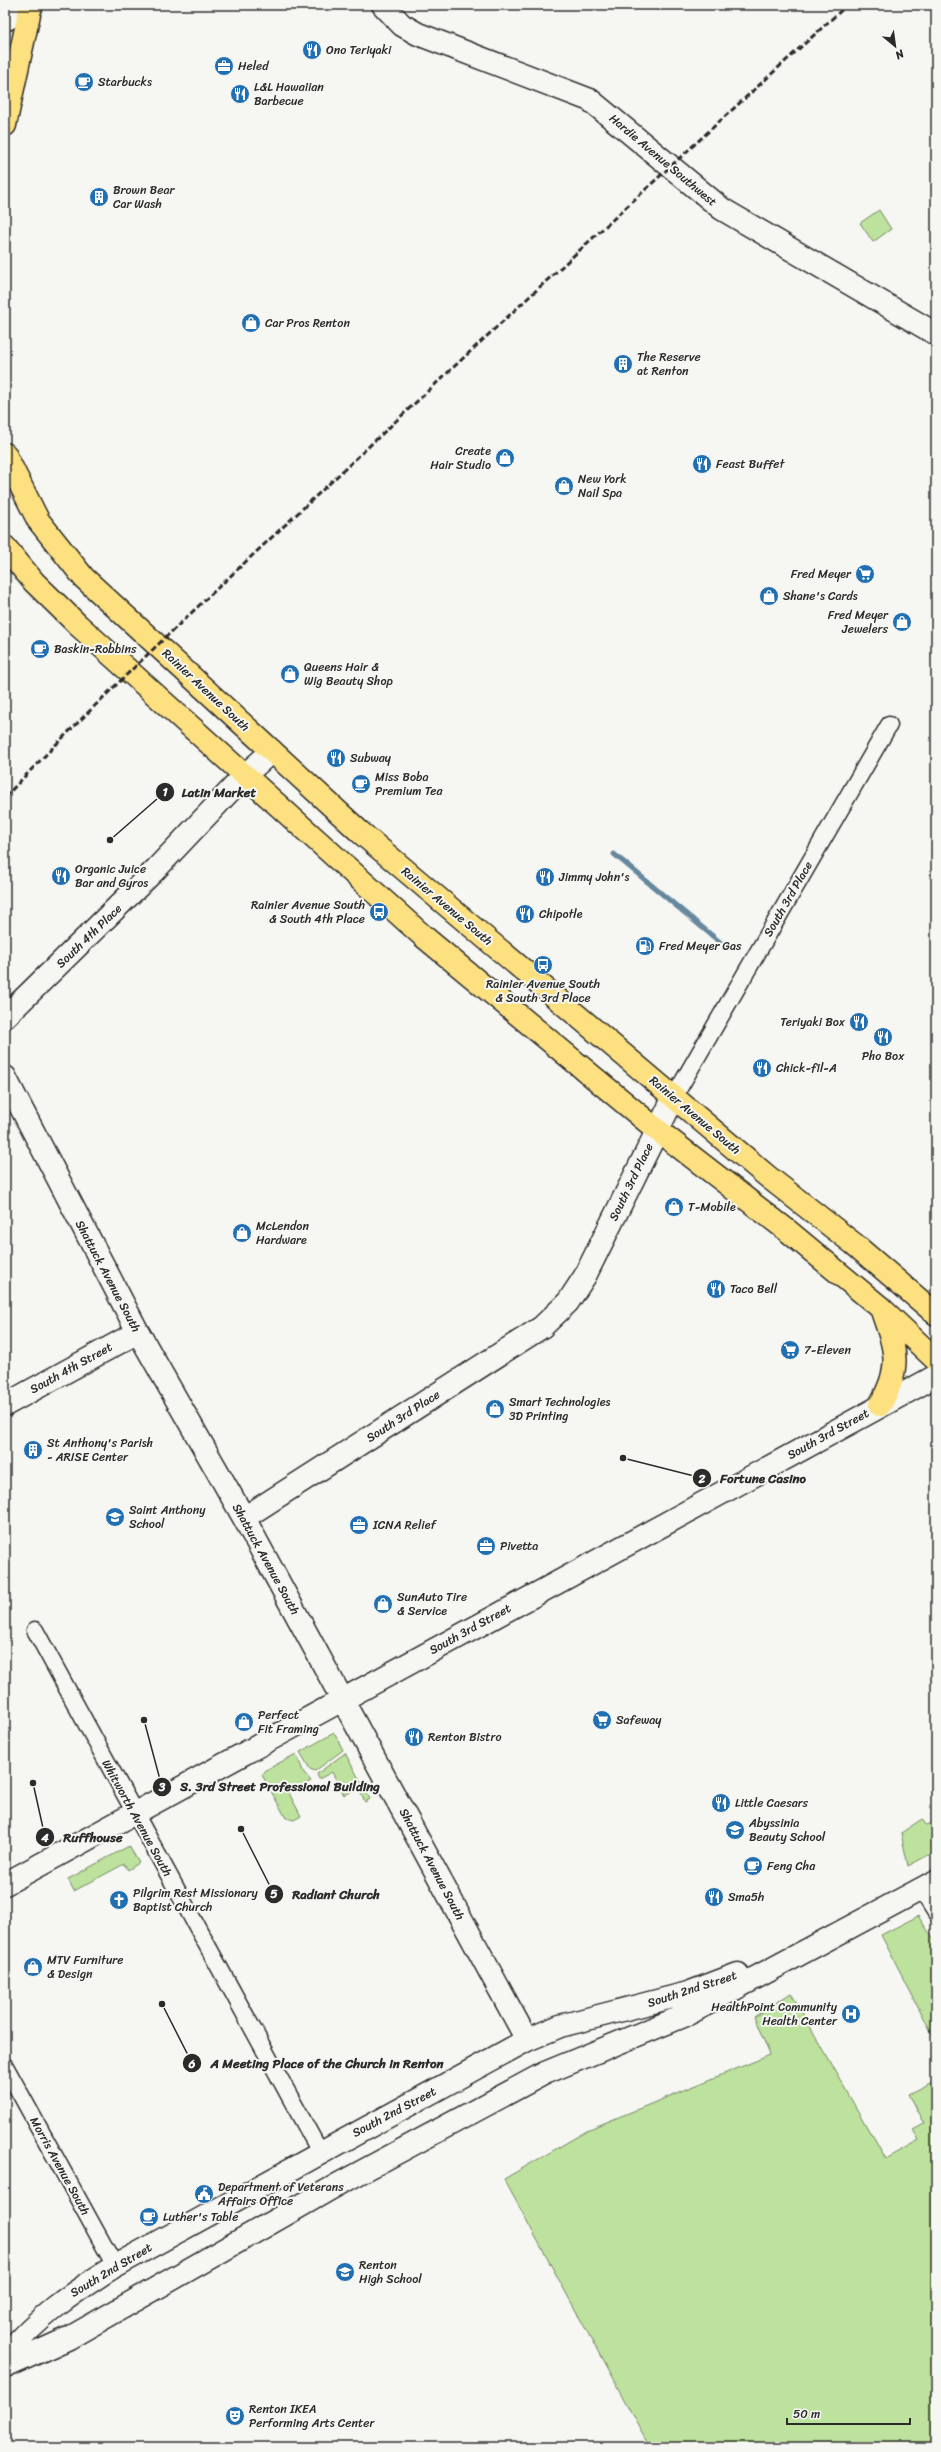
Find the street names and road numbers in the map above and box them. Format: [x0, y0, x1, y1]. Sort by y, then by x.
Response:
street label: Hardie Avenue Southwest [604, 108, 722, 212]
street label: Rainier Avenue South [157, 643, 255, 737]
street label: South 3rd Place [757, 857, 819, 941]
street label: Rainier Avenue South [396, 861, 498, 951]
street label: South 4th Place [51, 898, 127, 974]
street label: Rainier Avenue South [644, 1070, 746, 1160]
street label: South 3rd Place [603, 1139, 659, 1225]
street label: Shattuck Avenue South [69, 1216, 147, 1336]
street label: South 4th Street [26, 1336, 116, 1400]
street label: South 3rd Place [362, 1384, 444, 1448]
street label: South 3rd Street [783, 1402, 873, 1466]
street label: Shattuck Avenue South [226, 1499, 306, 1619]
street label: South 3rd Street [425, 1597, 515, 1661]
street label: Whitworth Avenue South [96, 1755, 178, 1881]
street label: Shattuck Avenue South [393, 1804, 471, 1924]
street label: South 2nd Street [644, 1964, 740, 2014]
street label: South 2nd Street [348, 2080, 440, 2144]
street label: Morris Avenue South [24, 2113, 96, 2219]
street label: South 2nd Street [66, 2237, 156, 2303]

